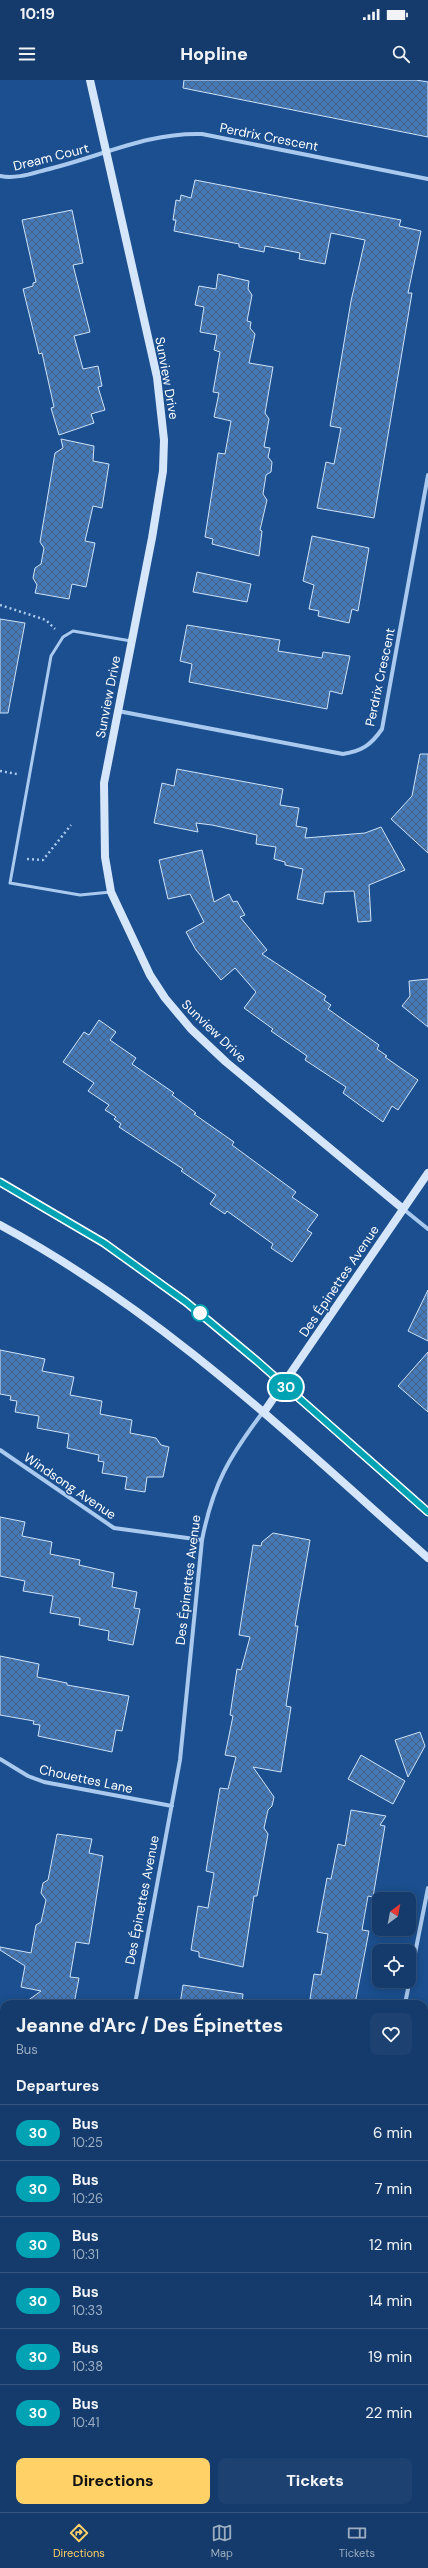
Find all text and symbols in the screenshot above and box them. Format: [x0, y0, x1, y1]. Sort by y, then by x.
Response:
text: 10:19 [20, 4, 55, 24]
text: Hopline [180, 42, 248, 66]
icon: menu [16, 43, 38, 65]
icon: search [390, 43, 412, 65]
street label: Perdrix Crescent [218, 119, 320, 155]
street label: Dream Court [11, 139, 91, 175]
street label: Sunview Drive [151, 335, 183, 421]
street label: Perdrix Crescent [361, 626, 399, 728]
street label: Sunview Drive [92, 654, 124, 740]
street label: Sunview Drive [178, 996, 250, 1066]
street label: Des Épinettes Avenue [294, 1221, 383, 1340]
unlabelled marker [191, 1304, 209, 1322]
line badge: 30 [268, 1374, 304, 1400]
text: 30 [277, 1378, 295, 1396]
street label: Windsong Avenue [21, 1449, 119, 1523]
street label: Des Épinettes Avenue [171, 1514, 204, 1646]
street label: Chouettes Lane [38, 1761, 134, 1797]
street label: Des Épinettes Avenue [120, 1834, 163, 1966]
north arrow [372, 1892, 416, 1936]
map controls [372, 1892, 416, 1988]
button: locate [372, 1944, 416, 1988]
text: Jeanne d'Arc / Des Épinettes [16, 2013, 283, 2038]
button: heart [370, 2013, 412, 2055]
text: Bus [16, 2041, 38, 2058]
text: Departures [16, 2076, 99, 2096]
text: Bus [72, 2114, 99, 2134]
text: 6 min [373, 2123, 412, 2143]
text: 30 [29, 2124, 47, 2142]
text: 10:25 [72, 2134, 103, 2151]
text: Bus [72, 2170, 99, 2190]
text: 7 min [374, 2179, 412, 2199]
text: 30 [29, 2180, 47, 2198]
text: 10:26 [72, 2190, 103, 2207]
text: Bus [72, 2226, 99, 2246]
text: 12 min [369, 2235, 412, 2255]
text: 30 [29, 2236, 47, 2254]
text: 10:31 [72, 2246, 99, 2263]
text: Bus [72, 2282, 99, 2302]
text: 14 min [369, 2291, 412, 2311]
text: 30 [29, 2292, 47, 2310]
text: 10:33 [72, 2302, 103, 2319]
text: Bus [72, 2338, 99, 2358]
text: 19 min [368, 2347, 412, 2367]
text: 30 [29, 2348, 47, 2366]
text: 10:38 [72, 2358, 103, 2375]
text: Bus [72, 2394, 99, 2414]
text: 22 min [365, 2403, 412, 2423]
text: 30 [29, 2404, 47, 2422]
text: 10:41 [72, 2414, 100, 2431]
button: Directions [16, 2458, 210, 2504]
button: Tickets [218, 2458, 412, 2504]
tab: Directions [53, 2522, 105, 2560]
tab: Map [211, 2522, 233, 2560]
tab: Tickets [339, 2522, 375, 2560]

